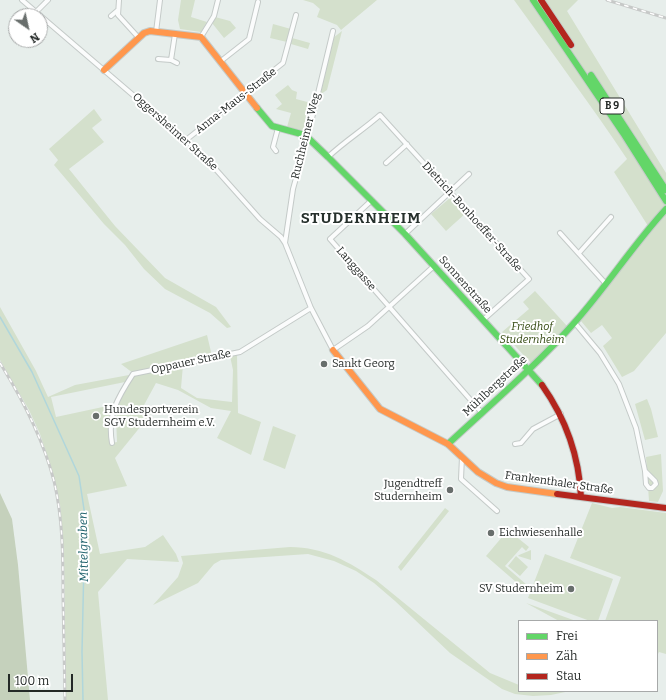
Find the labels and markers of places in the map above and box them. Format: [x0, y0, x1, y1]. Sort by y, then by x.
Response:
place label: Sankt Georg [332, 357, 395, 371]
marker: Sankt Georg [319, 359, 329, 369]
place label: Hundesportverein SGV Studernheim e.V. [104, 403, 215, 429]
marker: Hundesportverein SGV Studernheim e.V. [91, 411, 101, 421]
place label: Jugendtreff Studernheim [374, 477, 442, 503]
marker: Jugendtreff Studernheim [445, 485, 455, 495]
place label: Eichwiesenhalle [499, 526, 582, 540]
marker: Eichwiesenhalle [486, 528, 496, 538]
place label: SV Studernheim [479, 582, 563, 596]
marker: SV Studernheim [566, 584, 576, 594]

